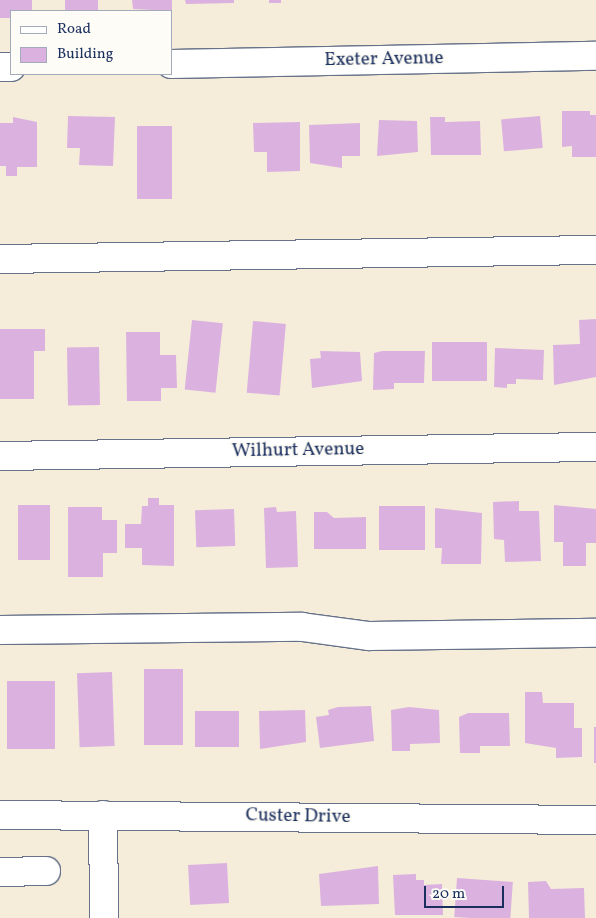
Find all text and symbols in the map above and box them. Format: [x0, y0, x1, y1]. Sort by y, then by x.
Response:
legend [10, 10, 172, 75]
text: Road [57, 19, 91, 40]
text: Building [57, 44, 113, 65]
street label: Exeter Avenue [324, 48, 444, 72]
street label: Wilhurt Avenue [232, 438, 364, 464]
street label: Custer Drive [245, 805, 351, 829]
scale bar [426, 876, 506, 908]
text: 20 m [432, 884, 465, 905]

